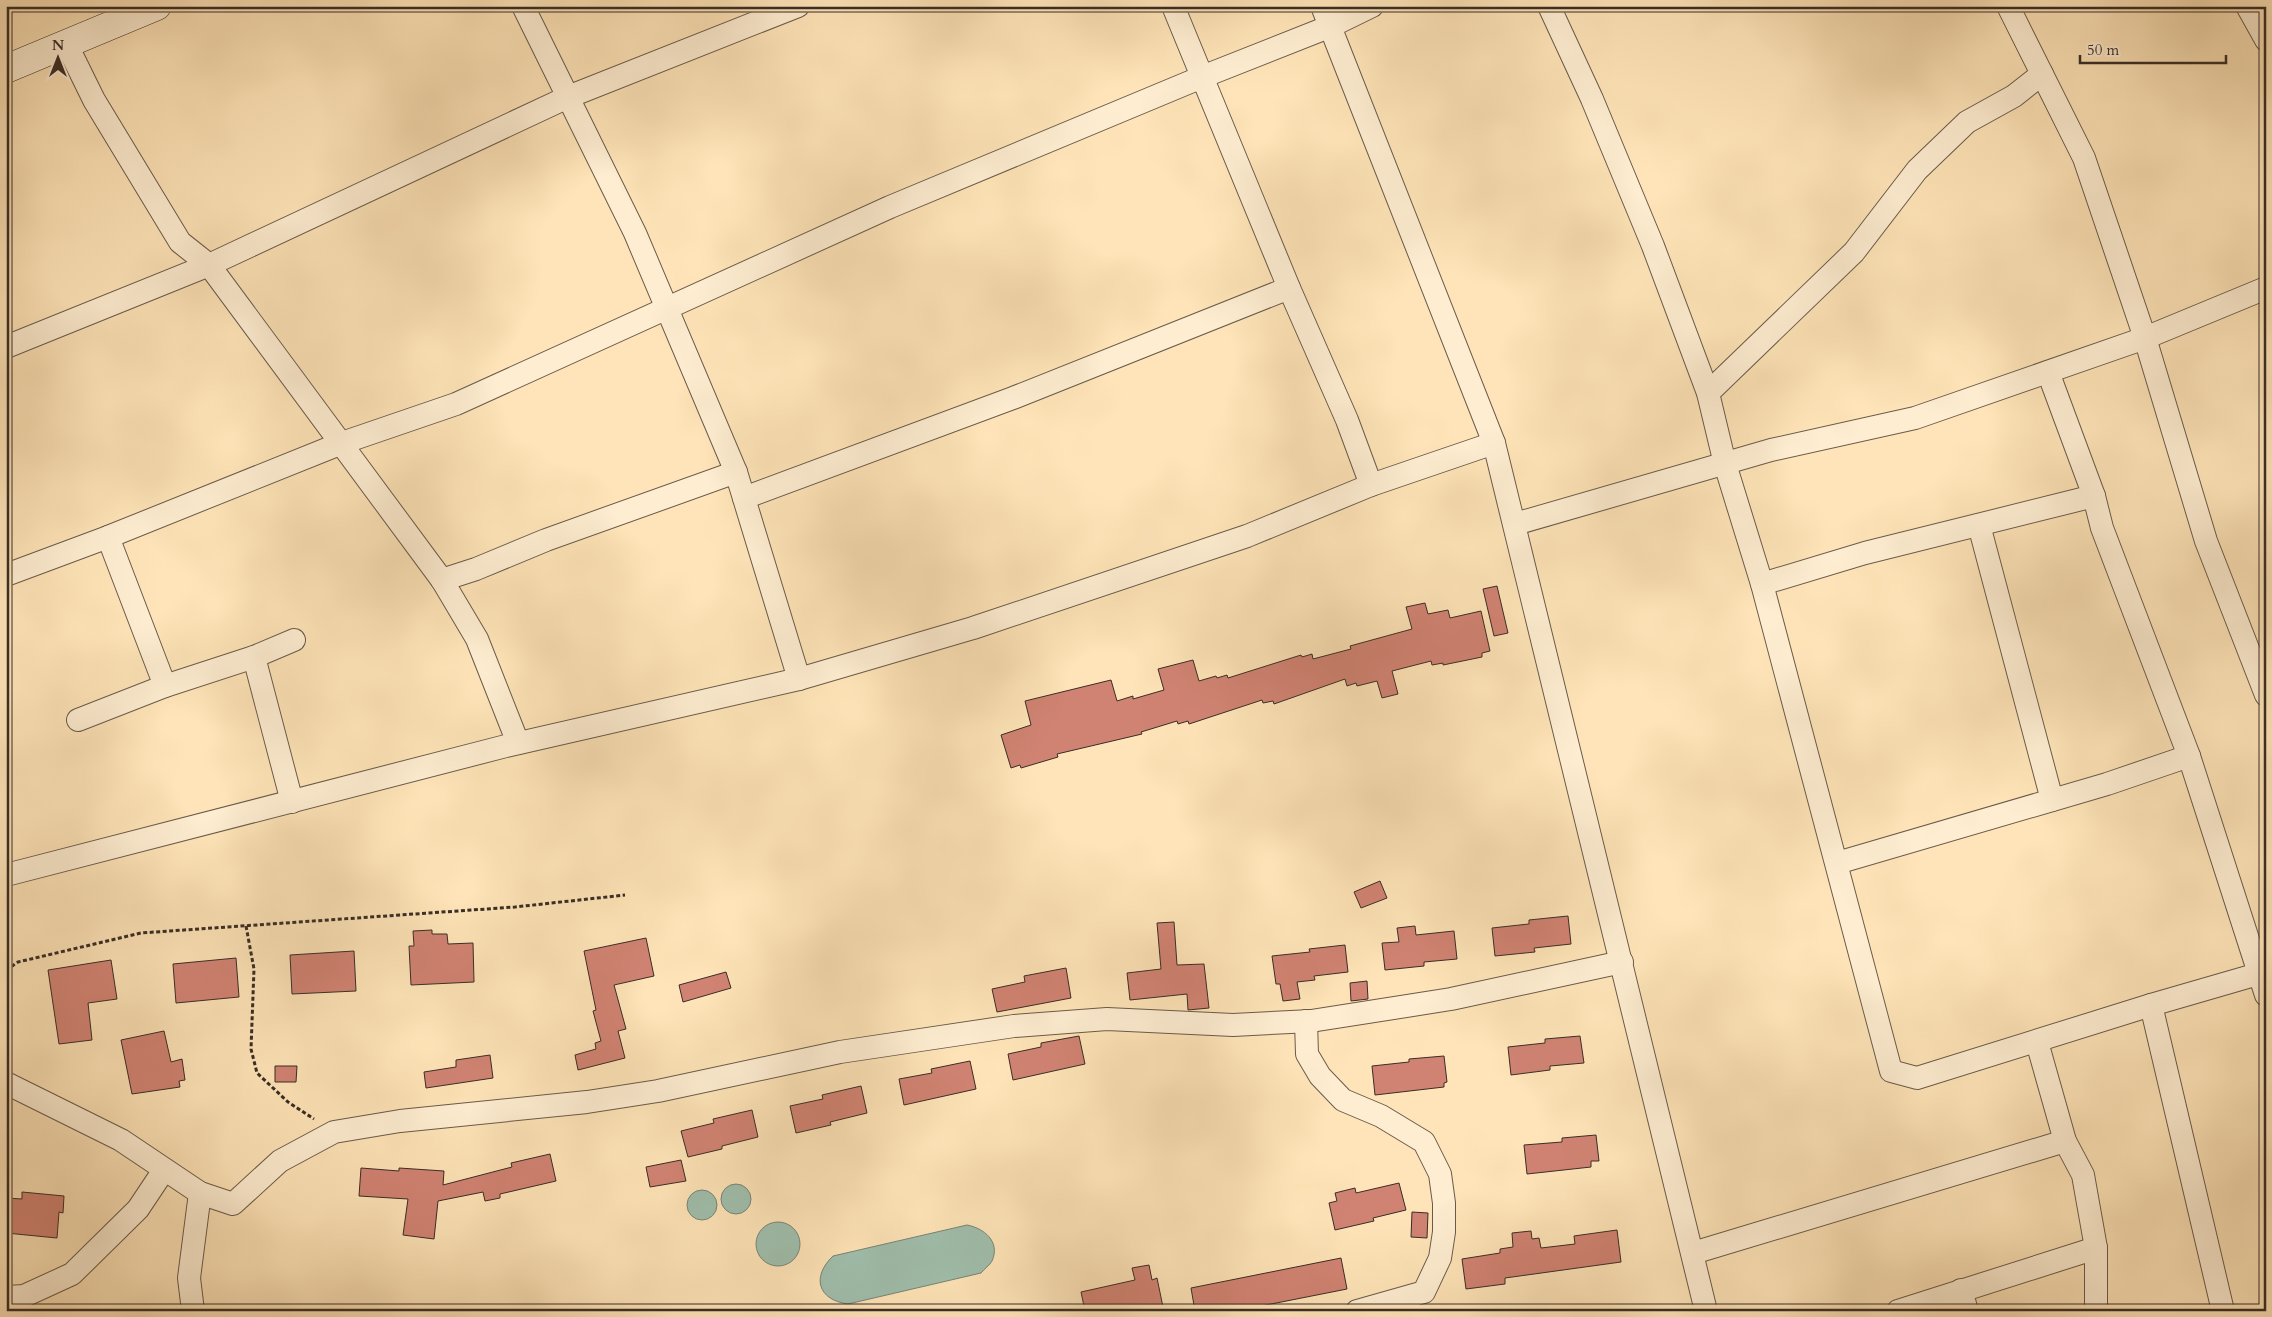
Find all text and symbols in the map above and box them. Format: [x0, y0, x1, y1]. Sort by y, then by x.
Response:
north arrow [32, 32, 82, 82]
scale bar [2080, 32, 2226, 64]
text: N [52, 36, 64, 55]
text: 50 m [2087, 40, 2119, 60]

